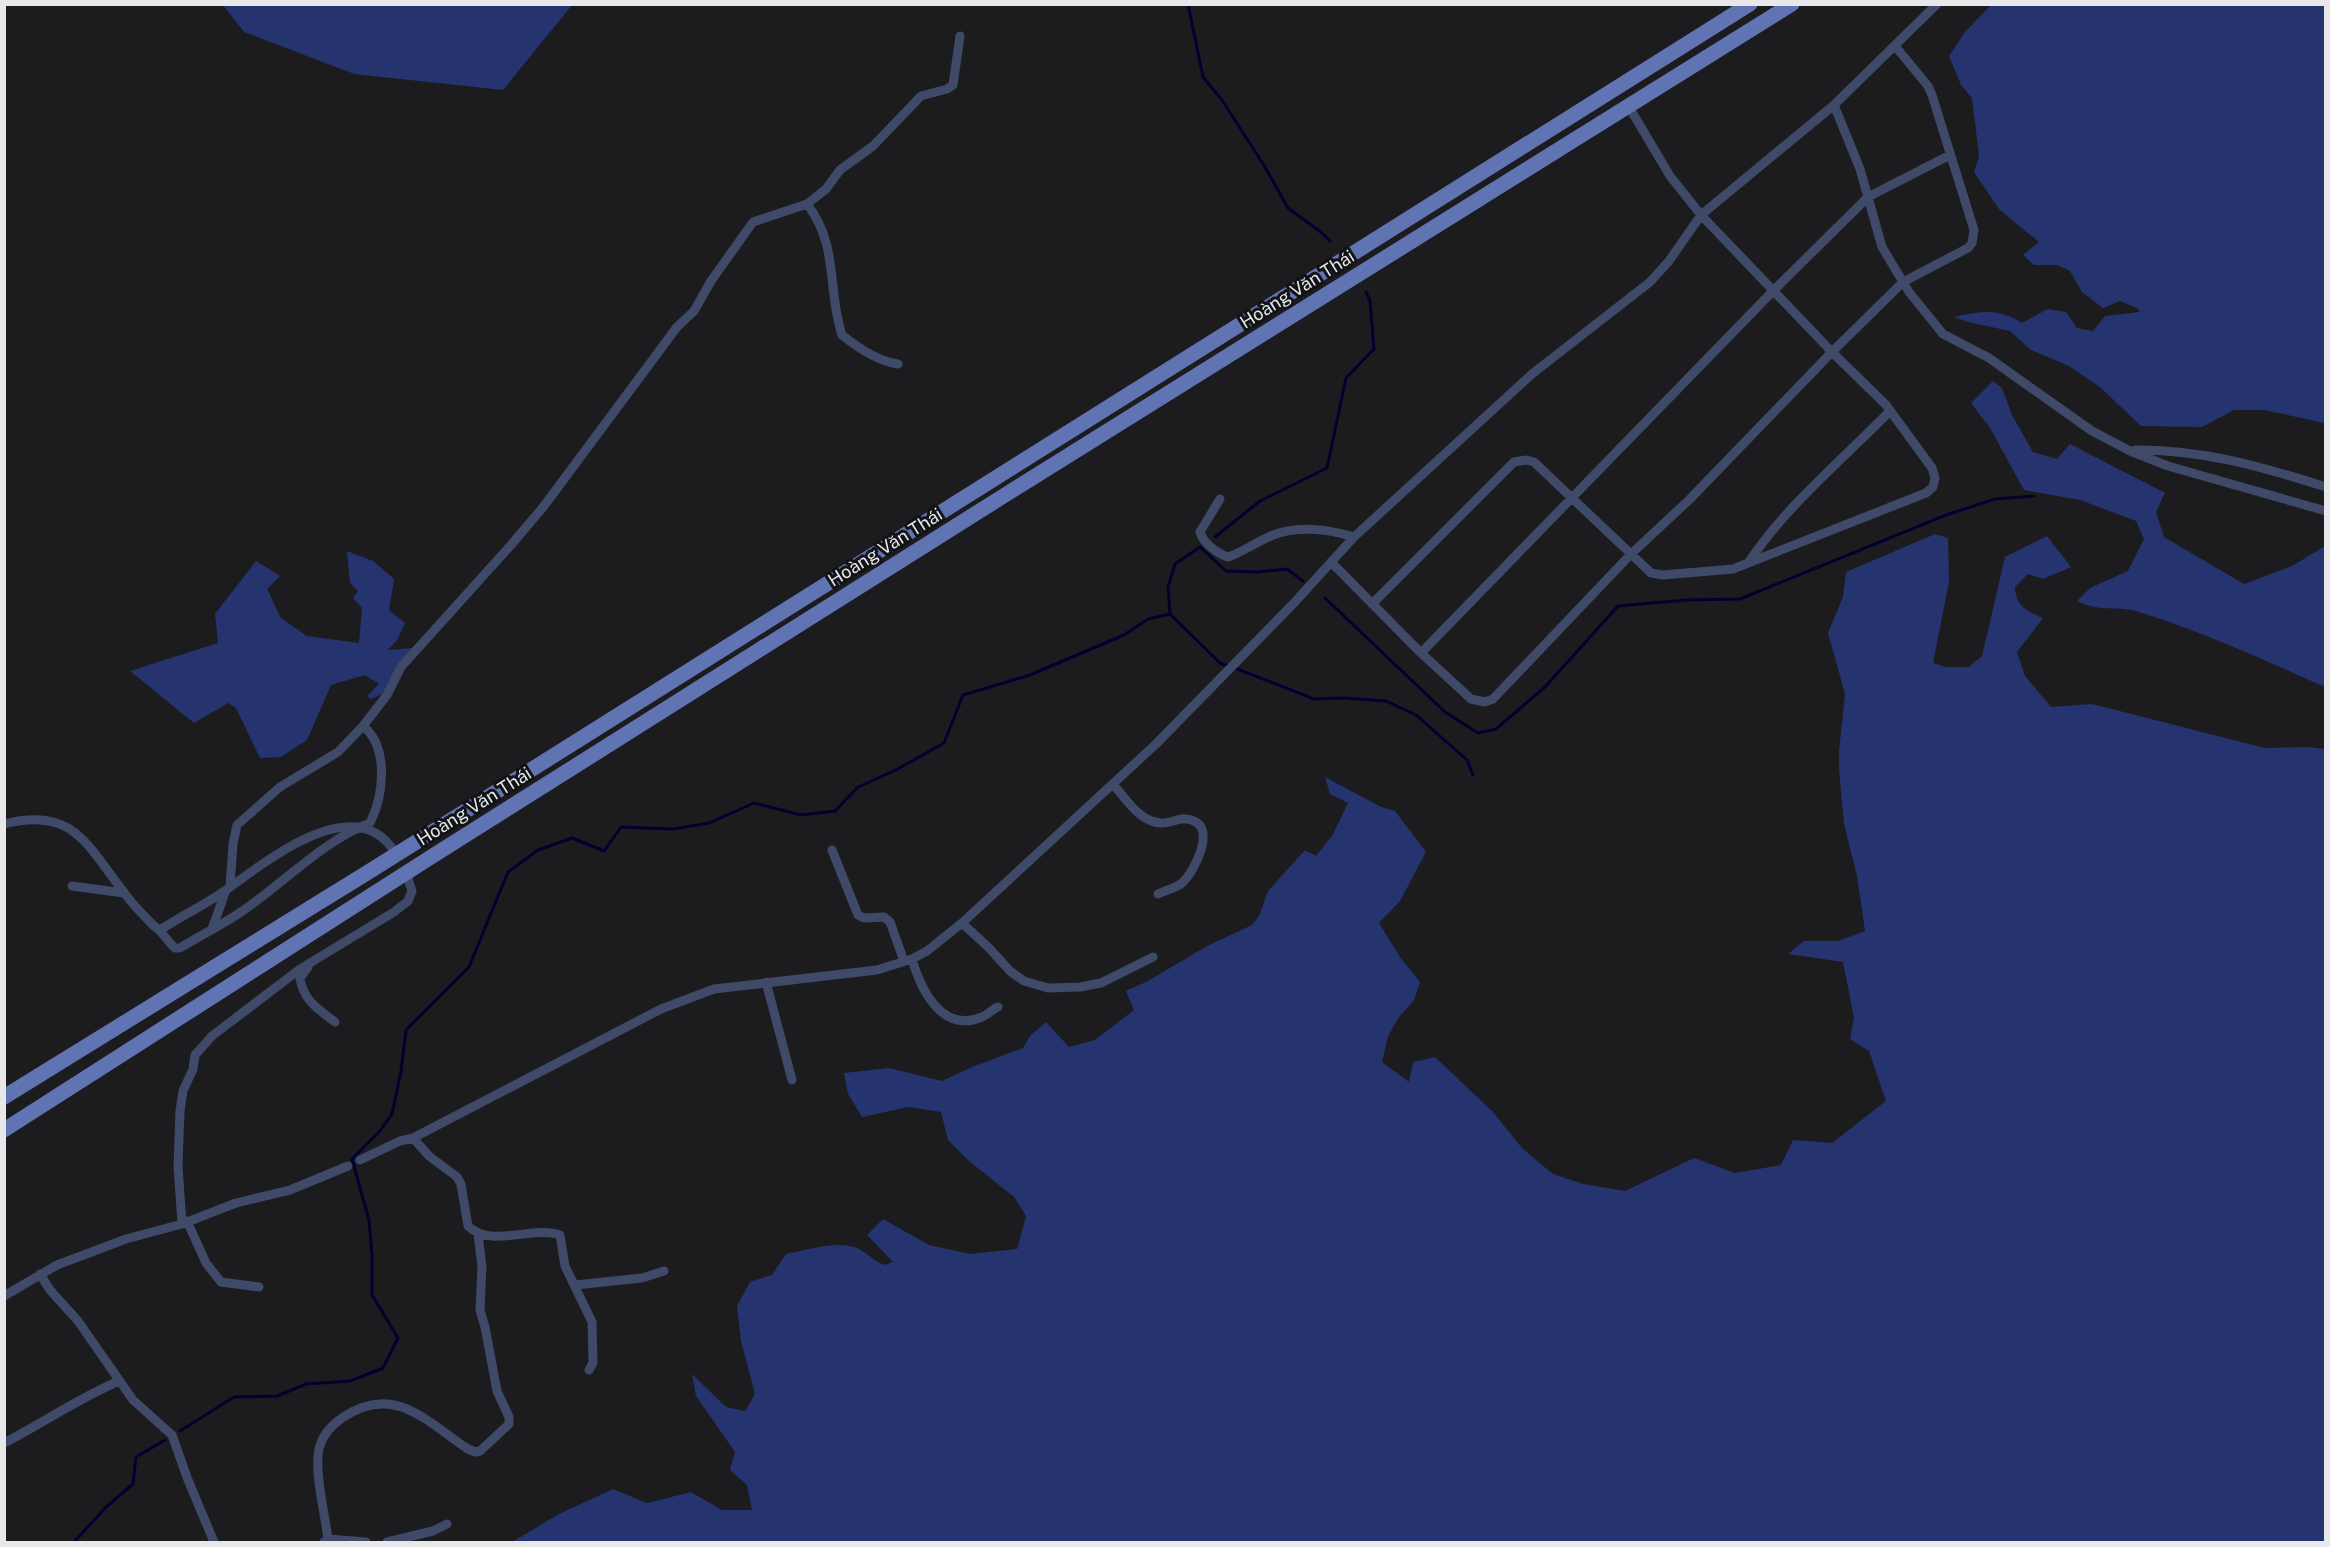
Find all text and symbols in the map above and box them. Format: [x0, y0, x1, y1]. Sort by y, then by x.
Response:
street label: Hoàng Văn Thái [1236, 245, 1358, 333]
street label: Hoàng Văn Thái [824, 503, 946, 591]
street label: Hoàng Văn Thái [413, 762, 535, 850]

